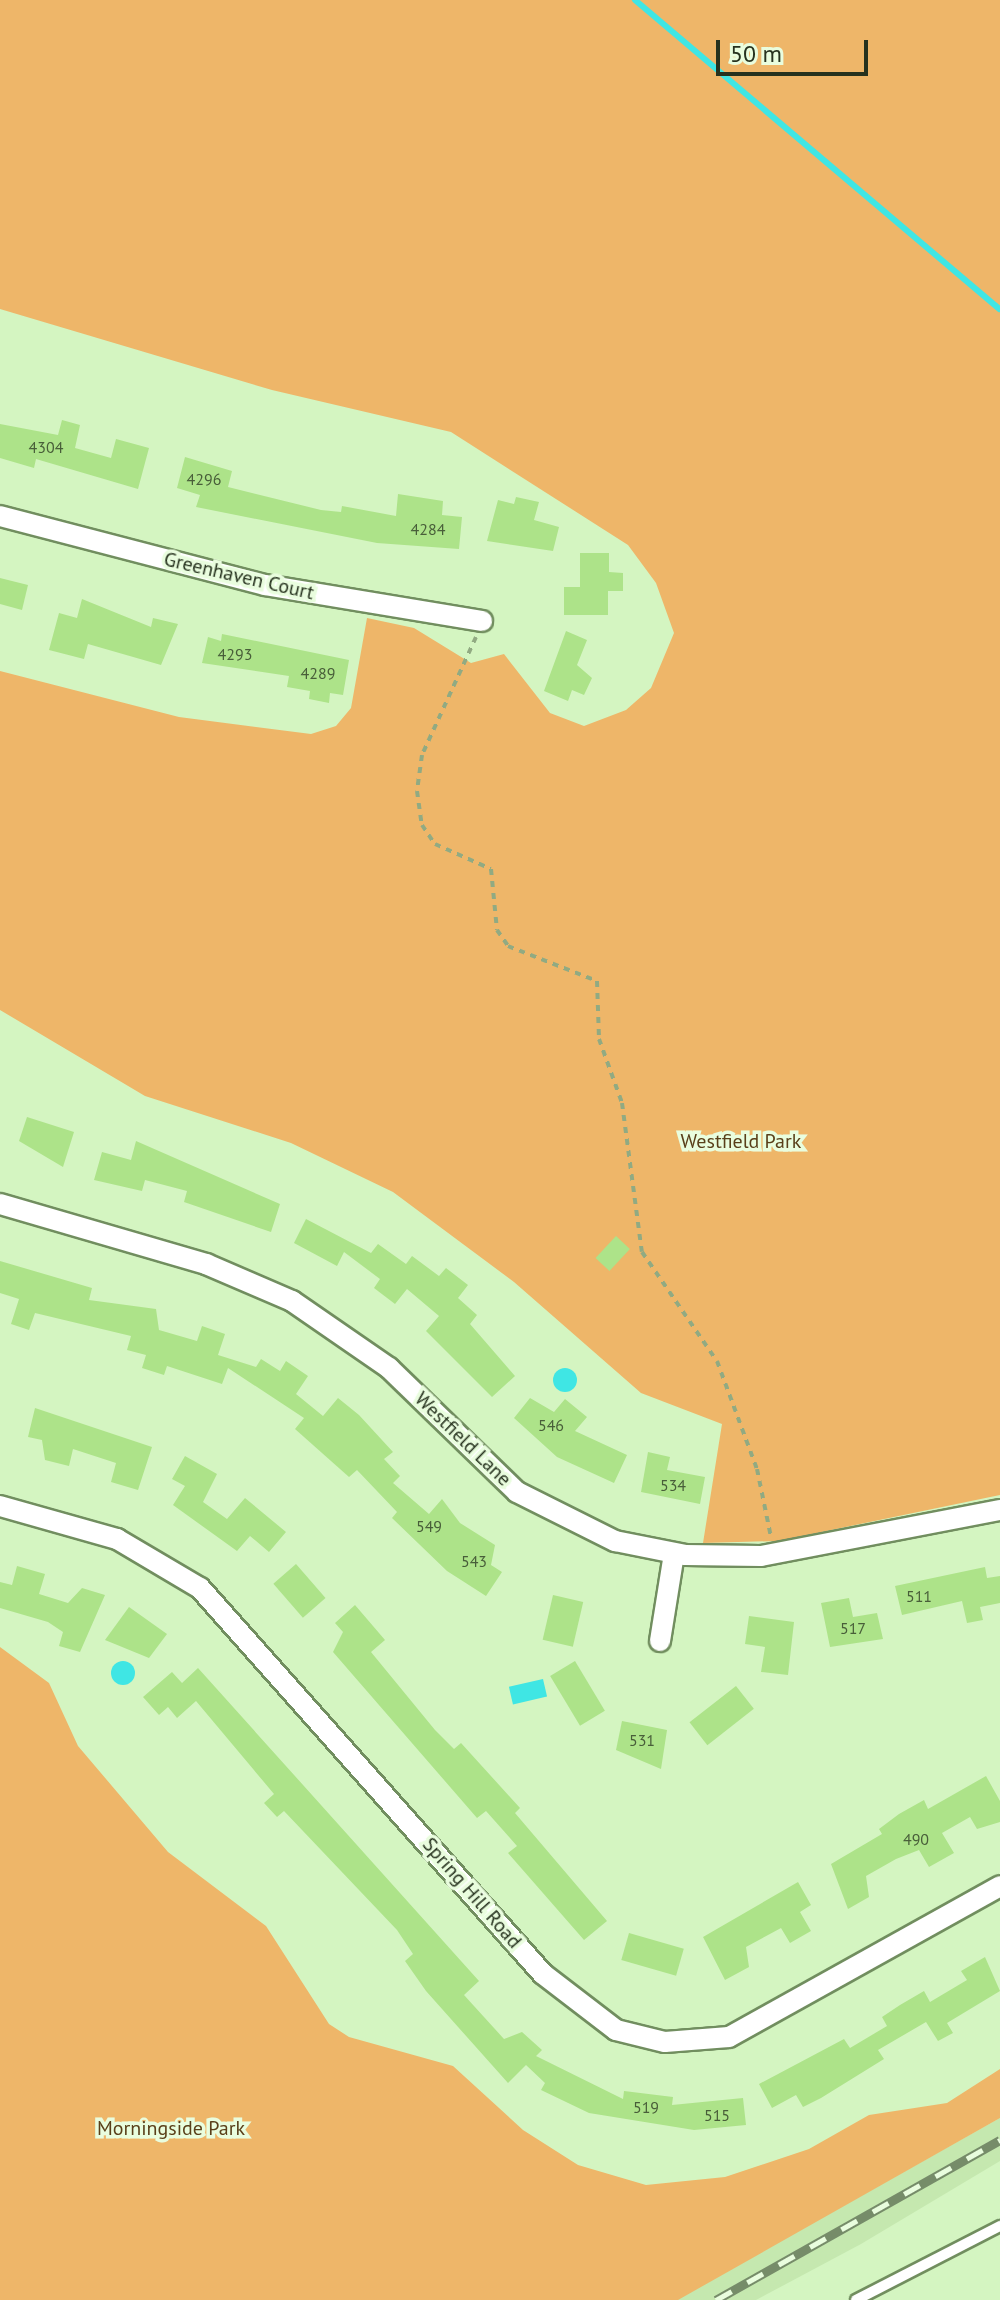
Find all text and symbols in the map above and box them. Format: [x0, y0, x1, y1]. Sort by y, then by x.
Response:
scale bar [720, 24, 872, 74]
text: 50 m [730, 38, 782, 69]
house number: 4304 [29, 437, 63, 457]
house number: 4296 [187, 469, 221, 489]
house number: 4284 [411, 519, 445, 539]
street label: Greenhaven Court [162, 547, 316, 605]
house number: 4293 [218, 644, 252, 664]
house number: 4289 [301, 663, 335, 683]
park label: Westfield Park [681, 1129, 801, 1153]
street label: Westfield Lane [410, 1387, 516, 1491]
house number: 546 [538, 1415, 564, 1435]
house number: 534 [660, 1475, 686, 1495]
house number: 549 [416, 1516, 442, 1536]
house number: 543 [461, 1551, 487, 1571]
house number: 511 [906, 1586, 932, 1606]
house number: 517 [840, 1618, 866, 1638]
house number: 531 [629, 1730, 655, 1750]
house number: 490 [903, 1829, 929, 1849]
street label: Spring Hill Road [417, 1833, 527, 1953]
house number: 519 [633, 2097, 659, 2117]
house number: 515 [704, 2105, 730, 2125]
park label: Morningside Park [97, 2116, 245, 2140]

